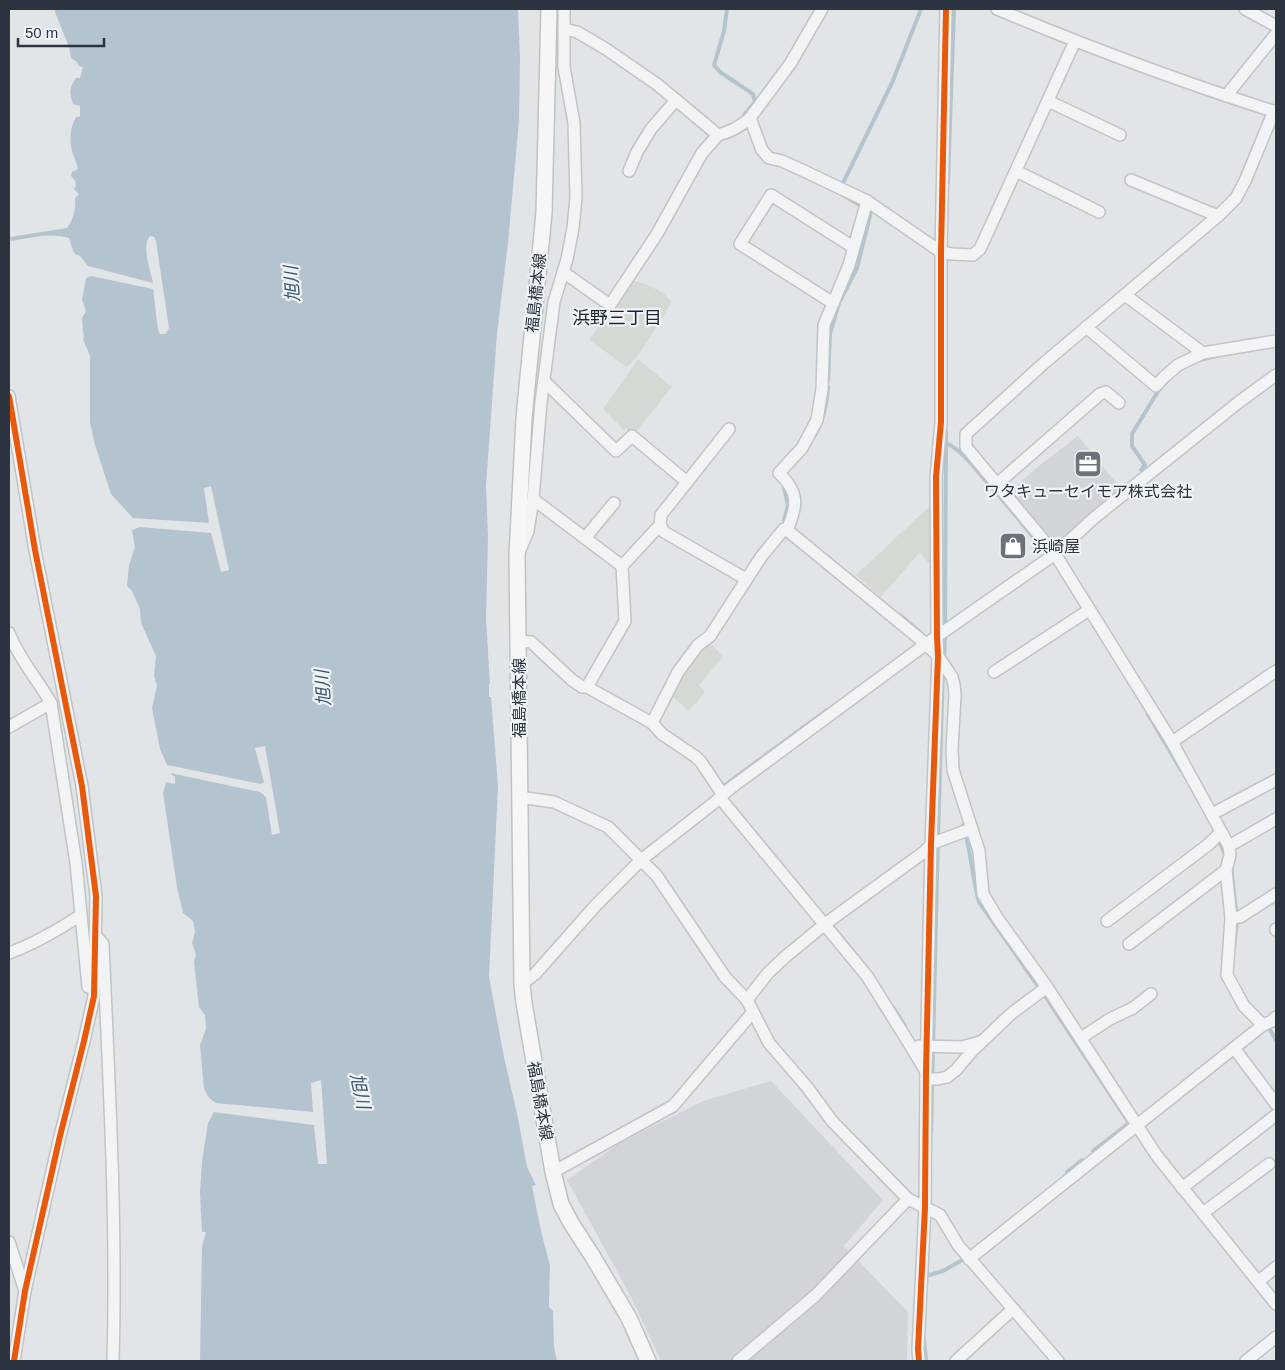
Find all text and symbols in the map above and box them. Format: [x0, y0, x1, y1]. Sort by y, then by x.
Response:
scale bar [18, 15, 104, 47]
text: 50 m [25, 24, 58, 41]
street label: 福島橋本線 [523, 252, 549, 334]
water label: 旭川 [281, 263, 303, 303]
district label: 浜野三丁目 [572, 308, 662, 328]
office icon: ワタキューセイモア株式会社 [1073, 449, 1103, 479]
place label: ワタキューセイモア株式会社 [984, 483, 1192, 500]
shop icon: 浜崎屋 [998, 531, 1028, 561]
place label: 浜崎屋 [1032, 538, 1080, 555]
street label: 福島橋本線 [511, 658, 528, 738]
water label: 旭川 [312, 667, 334, 707]
street label: 福島橋本線 [525, 1060, 555, 1142]
water label: 旭川 [346, 1071, 374, 1113]

